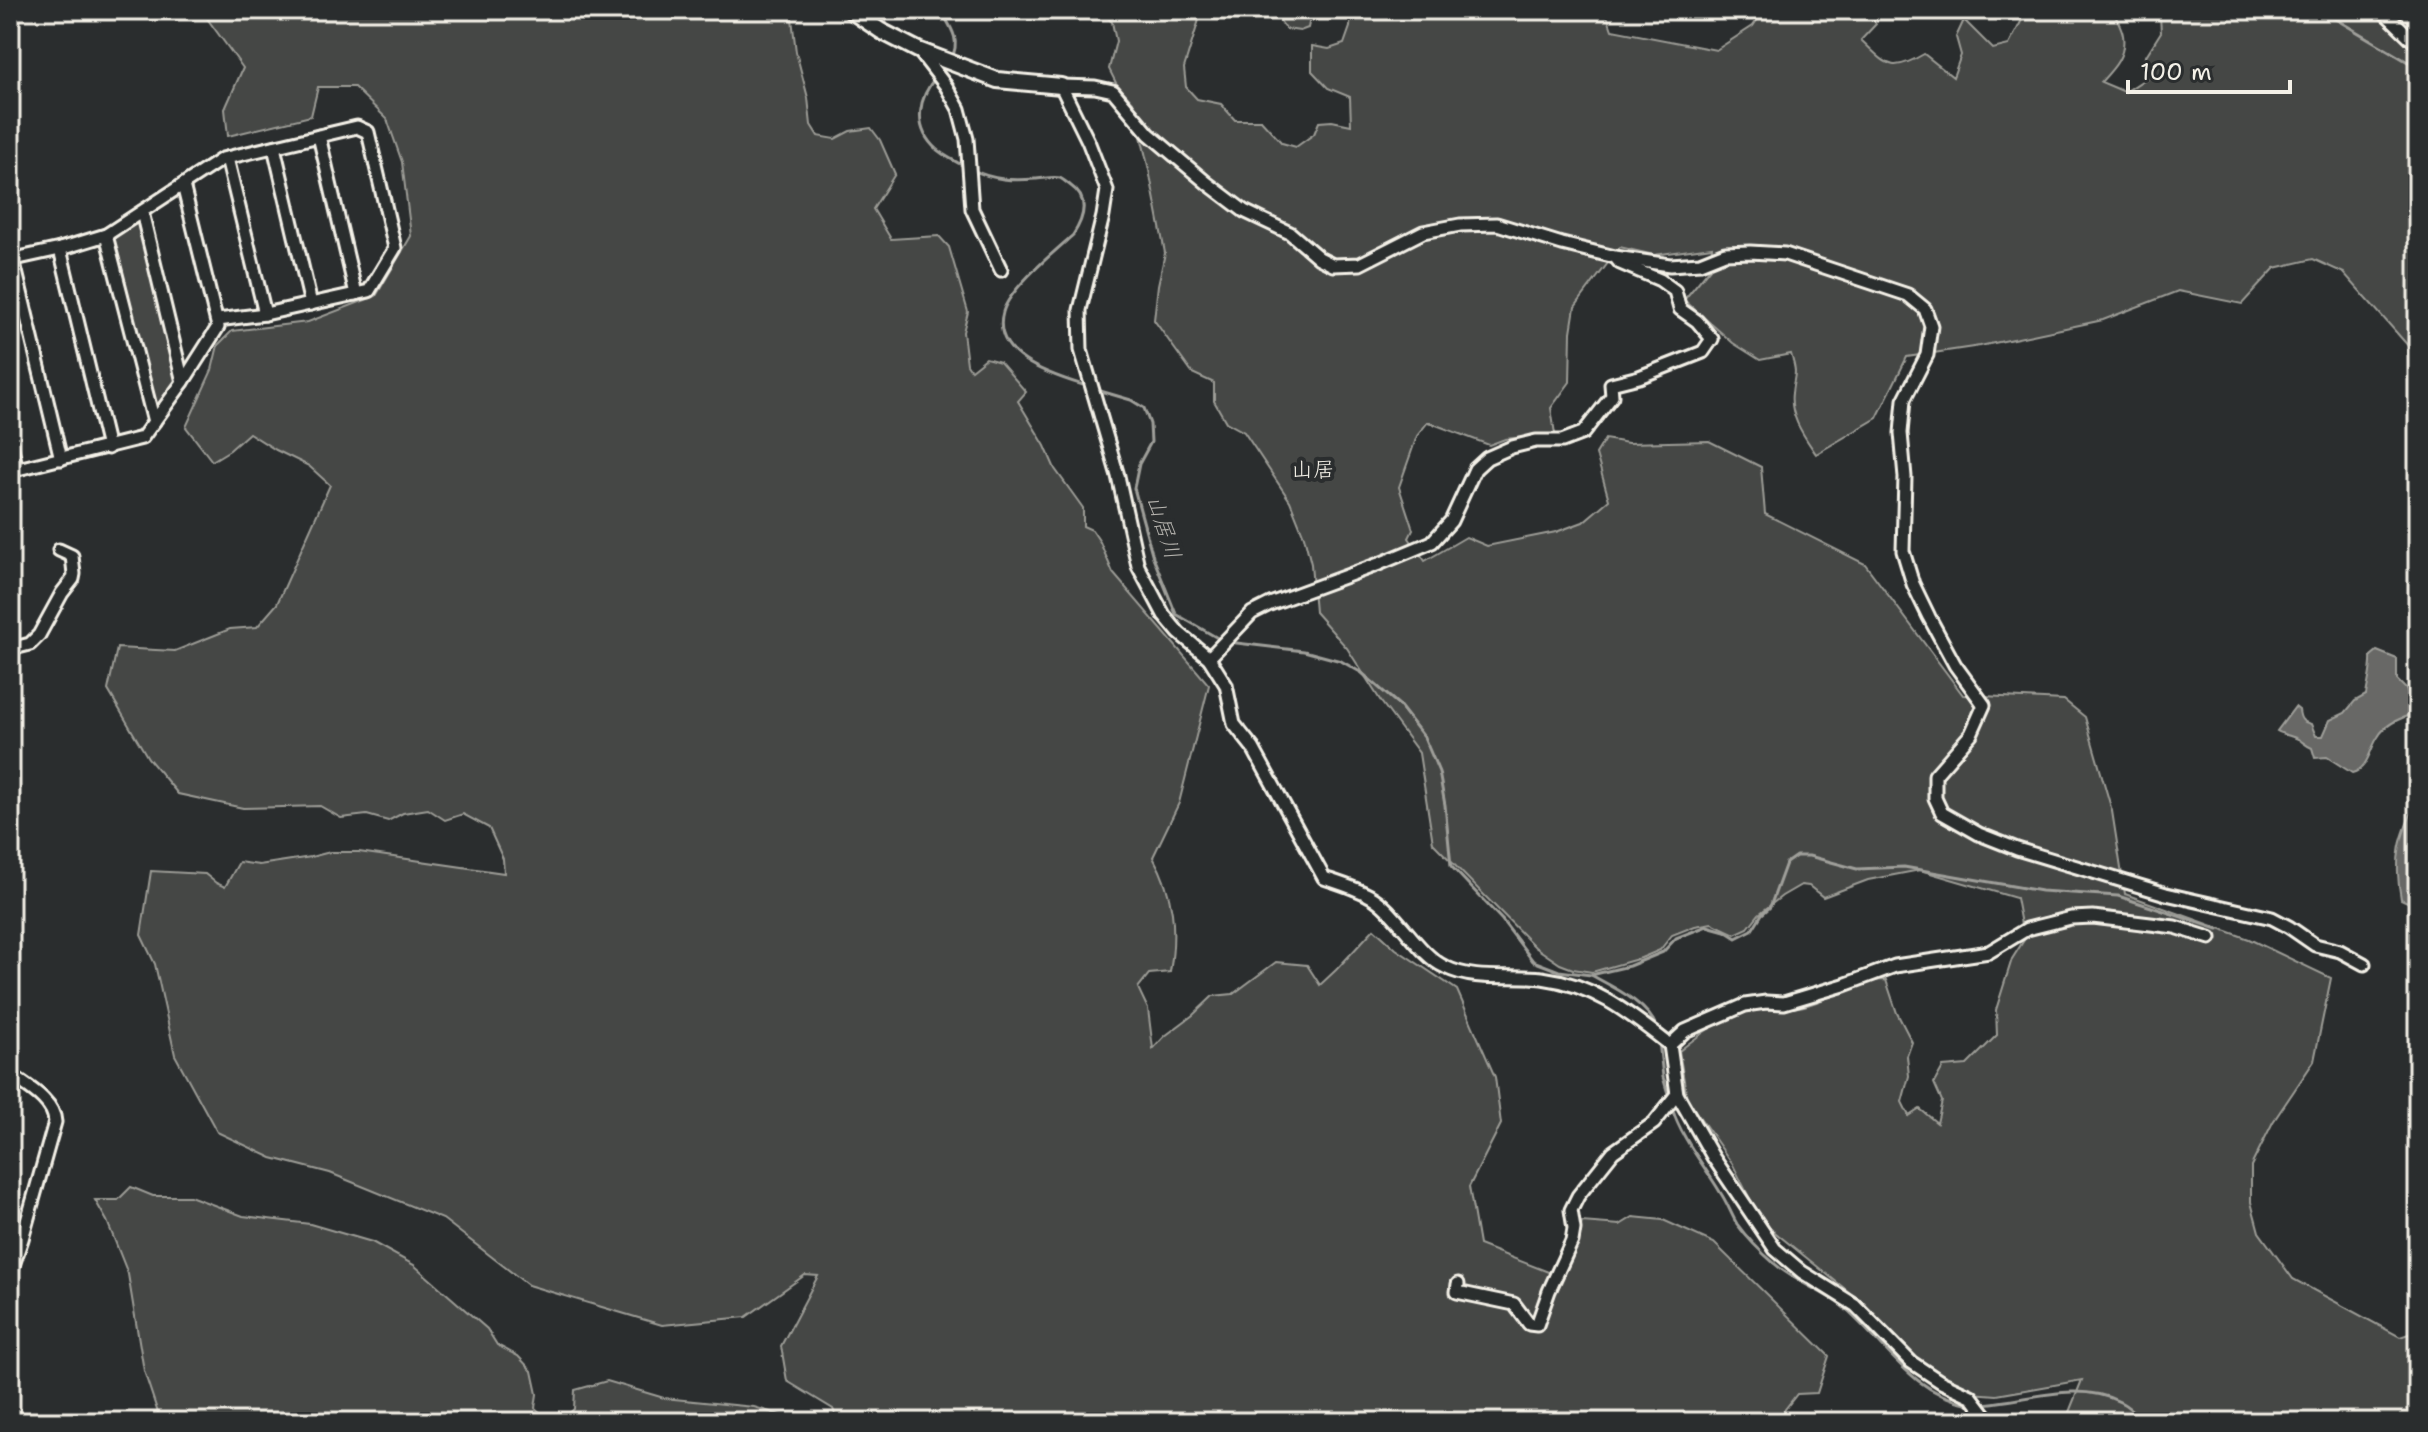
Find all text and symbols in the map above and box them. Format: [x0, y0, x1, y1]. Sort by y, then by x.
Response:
scale bar [2128, 44, 2290, 94]
text: 100 m [2140, 56, 2212, 88]
district label: 山居 [1291, 455, 1335, 484]
water label: 山居川 [1140, 491, 1188, 563]

